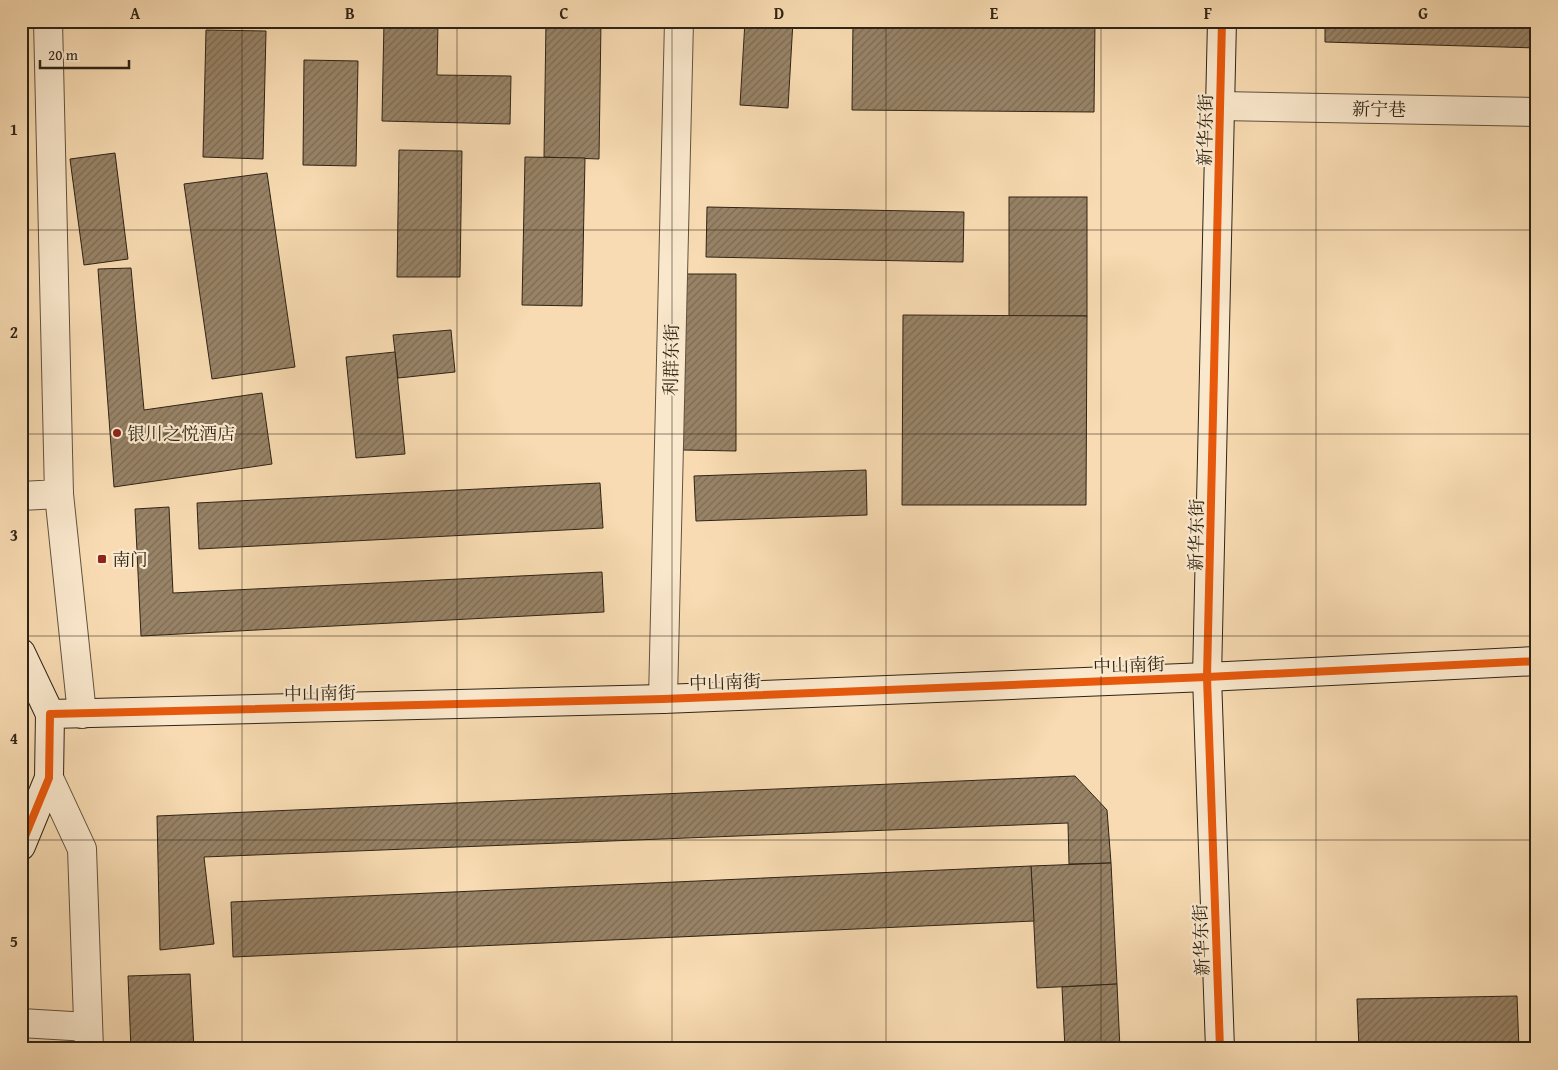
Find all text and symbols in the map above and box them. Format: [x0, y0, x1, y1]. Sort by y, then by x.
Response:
text: A [130, 1, 141, 25]
text: B [345, 1, 355, 25]
text: C [559, 1, 569, 25]
text: D [774, 1, 784, 25]
text: E [990, 1, 999, 25]
text: F [1204, 1, 1212, 25]
text: G [1418, 1, 1428, 25]
scale bar [40, 38, 129, 70]
text: 20 m [48, 44, 79, 65]
street label: 新华东街 [1191, 94, 1219, 166]
street label: 新宁巷 [1352, 95, 1406, 123]
text: 1 [10, 117, 18, 141]
text: 2 [10, 320, 18, 344]
street label: 利群东街 [657, 324, 685, 396]
place label: 银川之悦酒店 [127, 420, 235, 447]
marker: 银川之悦酒店 [111, 427, 123, 439]
street label: 新华东街 [1182, 499, 1210, 571]
text: 3 [10, 523, 18, 547]
place label: 南门 [112, 546, 148, 573]
marker: 南门 [96, 553, 108, 565]
street label: 中山南街 [1093, 650, 1165, 680]
street label: 中山南街 [689, 667, 761, 697]
street label: 中山南街 [284, 679, 356, 707]
text: 4 [10, 726, 18, 750]
street label: 新华东街 [1186, 904, 1216, 976]
text: 5 [10, 929, 18, 953]

